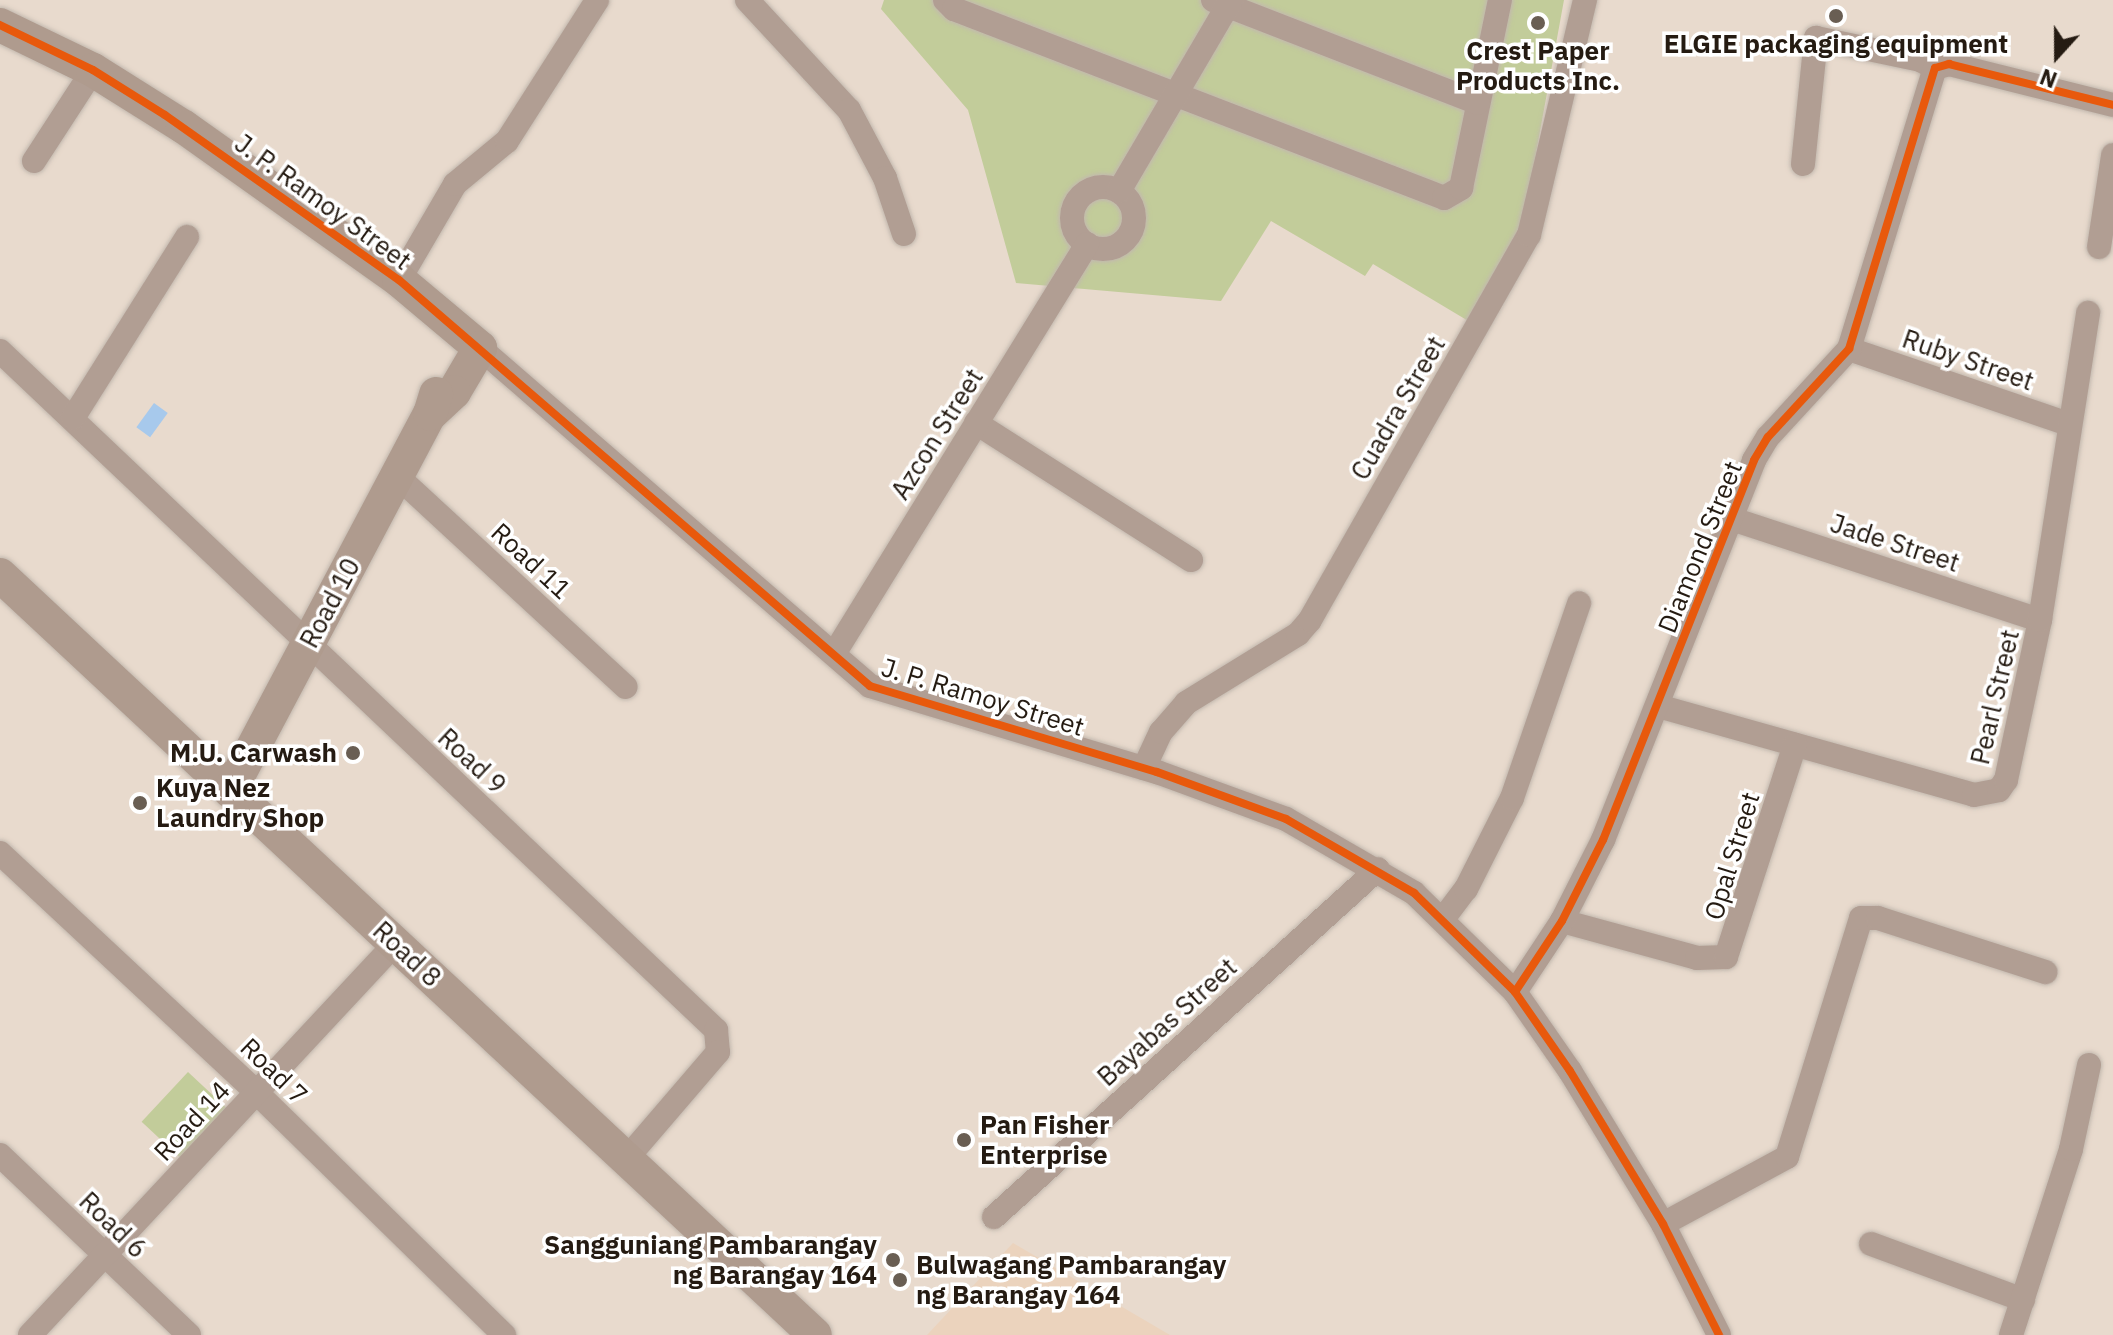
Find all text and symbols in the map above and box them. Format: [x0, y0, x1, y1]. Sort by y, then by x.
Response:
marker: ELGIE packaging equipment [1827, 7, 1845, 25]
marker: Crest Paper Products Inc. [1529, 14, 1547, 32]
north arrow [2017, 16, 2097, 96]
place label: ELGIE packaging equipment [1664, 28, 2008, 60]
place label: Crest Paper Products Inc. [1456, 35, 1620, 96]
text: N [2036, 62, 2061, 95]
street label: J. P. Ramoy Street [229, 128, 417, 276]
street label: Ruby Street [1898, 323, 2038, 397]
street label: Cuadra Street [1344, 331, 1452, 485]
street label: Azcon Street [884, 363, 990, 505]
street label: Diamond Street [1651, 457, 1749, 637]
street label: Jade Street [1826, 507, 1964, 579]
street label: Road 11 [485, 516, 577, 606]
street label: Road 10 [293, 553, 367, 653]
street label: Pearl Street [1964, 627, 2026, 767]
street label: J. P. Ramoy Street [878, 651, 1088, 743]
street label: Road 9 [432, 722, 512, 800]
place label: M.U. Carwash [170, 737, 337, 769]
marker: M.U. Carwash [344, 744, 362, 762]
place label: Kuya Nez Laundry Shop [156, 772, 324, 834]
street label: Opal Street [1698, 788, 1766, 924]
marker: Kuya Nez Laundry Shop [131, 794, 149, 812]
street label: Road 8 [367, 915, 447, 993]
street label: Bayabas Street [1091, 951, 1243, 1093]
street label: Road 7 [234, 1031, 314, 1111]
street label: Road 14 [147, 1075, 237, 1167]
place label: Pan Fisher Enterprise [980, 1109, 1109, 1170]
marker: Pan Fisher Enterprise [955, 1131, 973, 1149]
street label: Road 6 [73, 1185, 153, 1265]
place label: Sangguniang Pambarangay ng Barangay 164 [544, 1229, 877, 1290]
place label: Bulwagang Pambarangay ng Barangay 164 [916, 1249, 1226, 1310]
marker: Sangguniang Pambarangay ng Barangay 164 [884, 1251, 902, 1269]
marker: Bulwagang Pambarangay ng Barangay 164 [891, 1271, 909, 1289]

